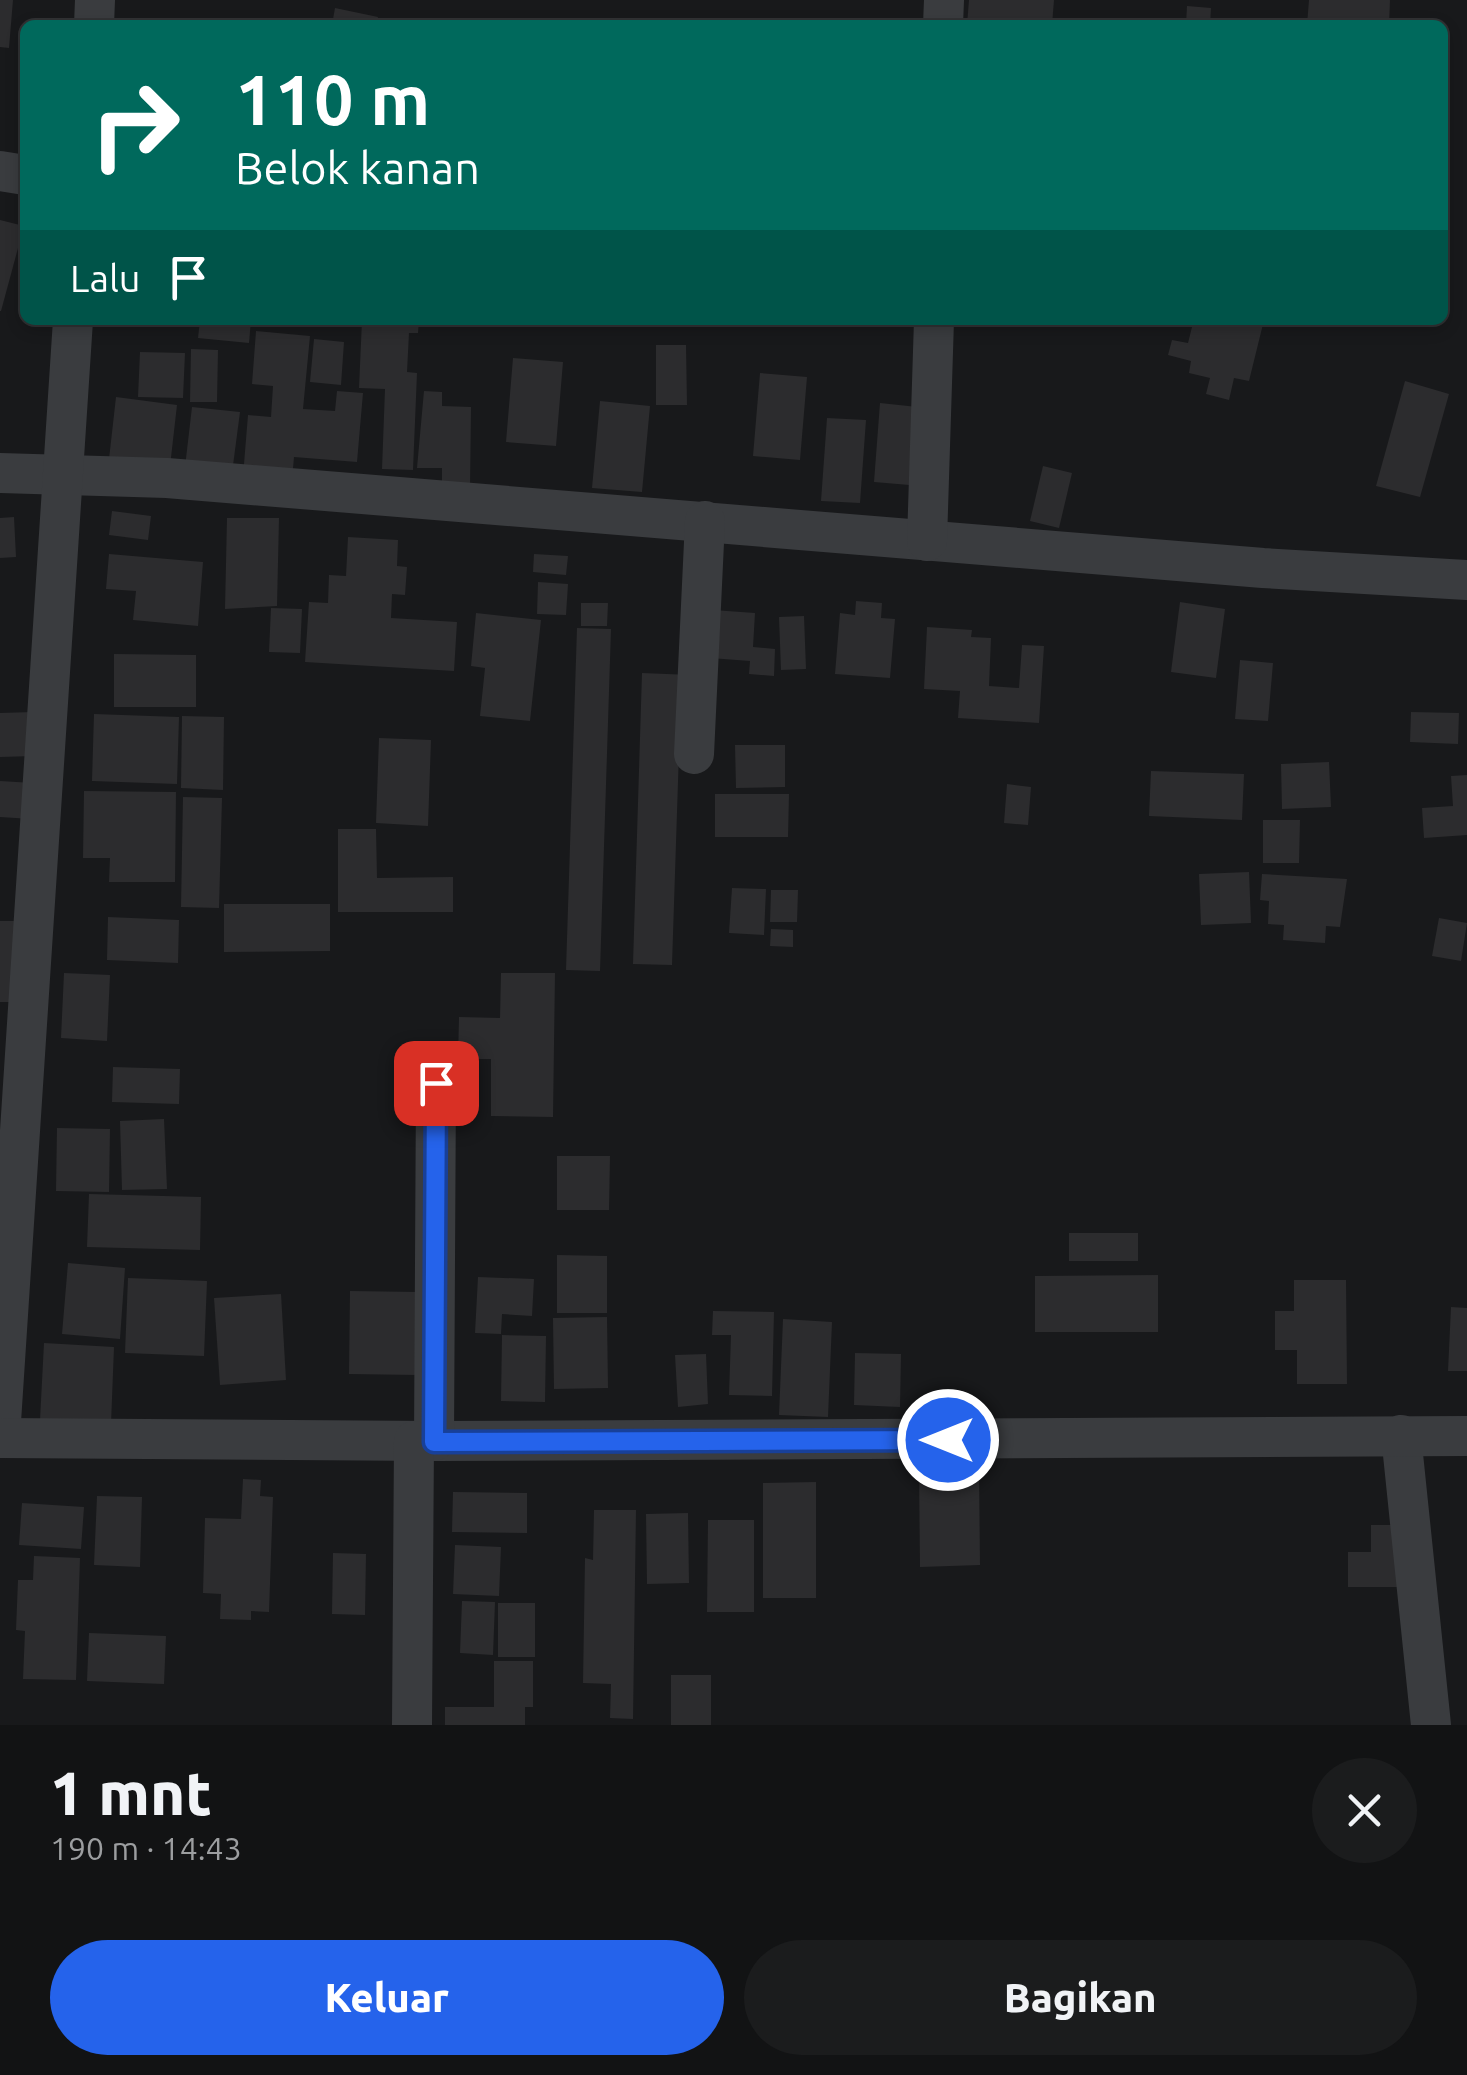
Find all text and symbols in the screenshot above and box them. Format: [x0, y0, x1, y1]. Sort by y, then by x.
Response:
icon: right [70, 60, 200, 190]
text: 110 m [235, 60, 430, 138]
text: Belok kanan [235, 142, 480, 193]
icon: arrive [161, 250, 216, 305]
text: Lalu [70, 257, 141, 299]
pin [394, 1041, 479, 1126]
icon: arrive [409, 1056, 464, 1111]
position arrow [896, 1388, 1000, 1492]
button: close [1312, 1758, 1417, 1863]
text: 1 mnt [50, 1759, 212, 1826]
text: 190 m · 14:43 [50, 1830, 242, 1866]
button: Keluar [50, 1940, 724, 2055]
button: Bagikan [744, 1940, 1417, 2055]

